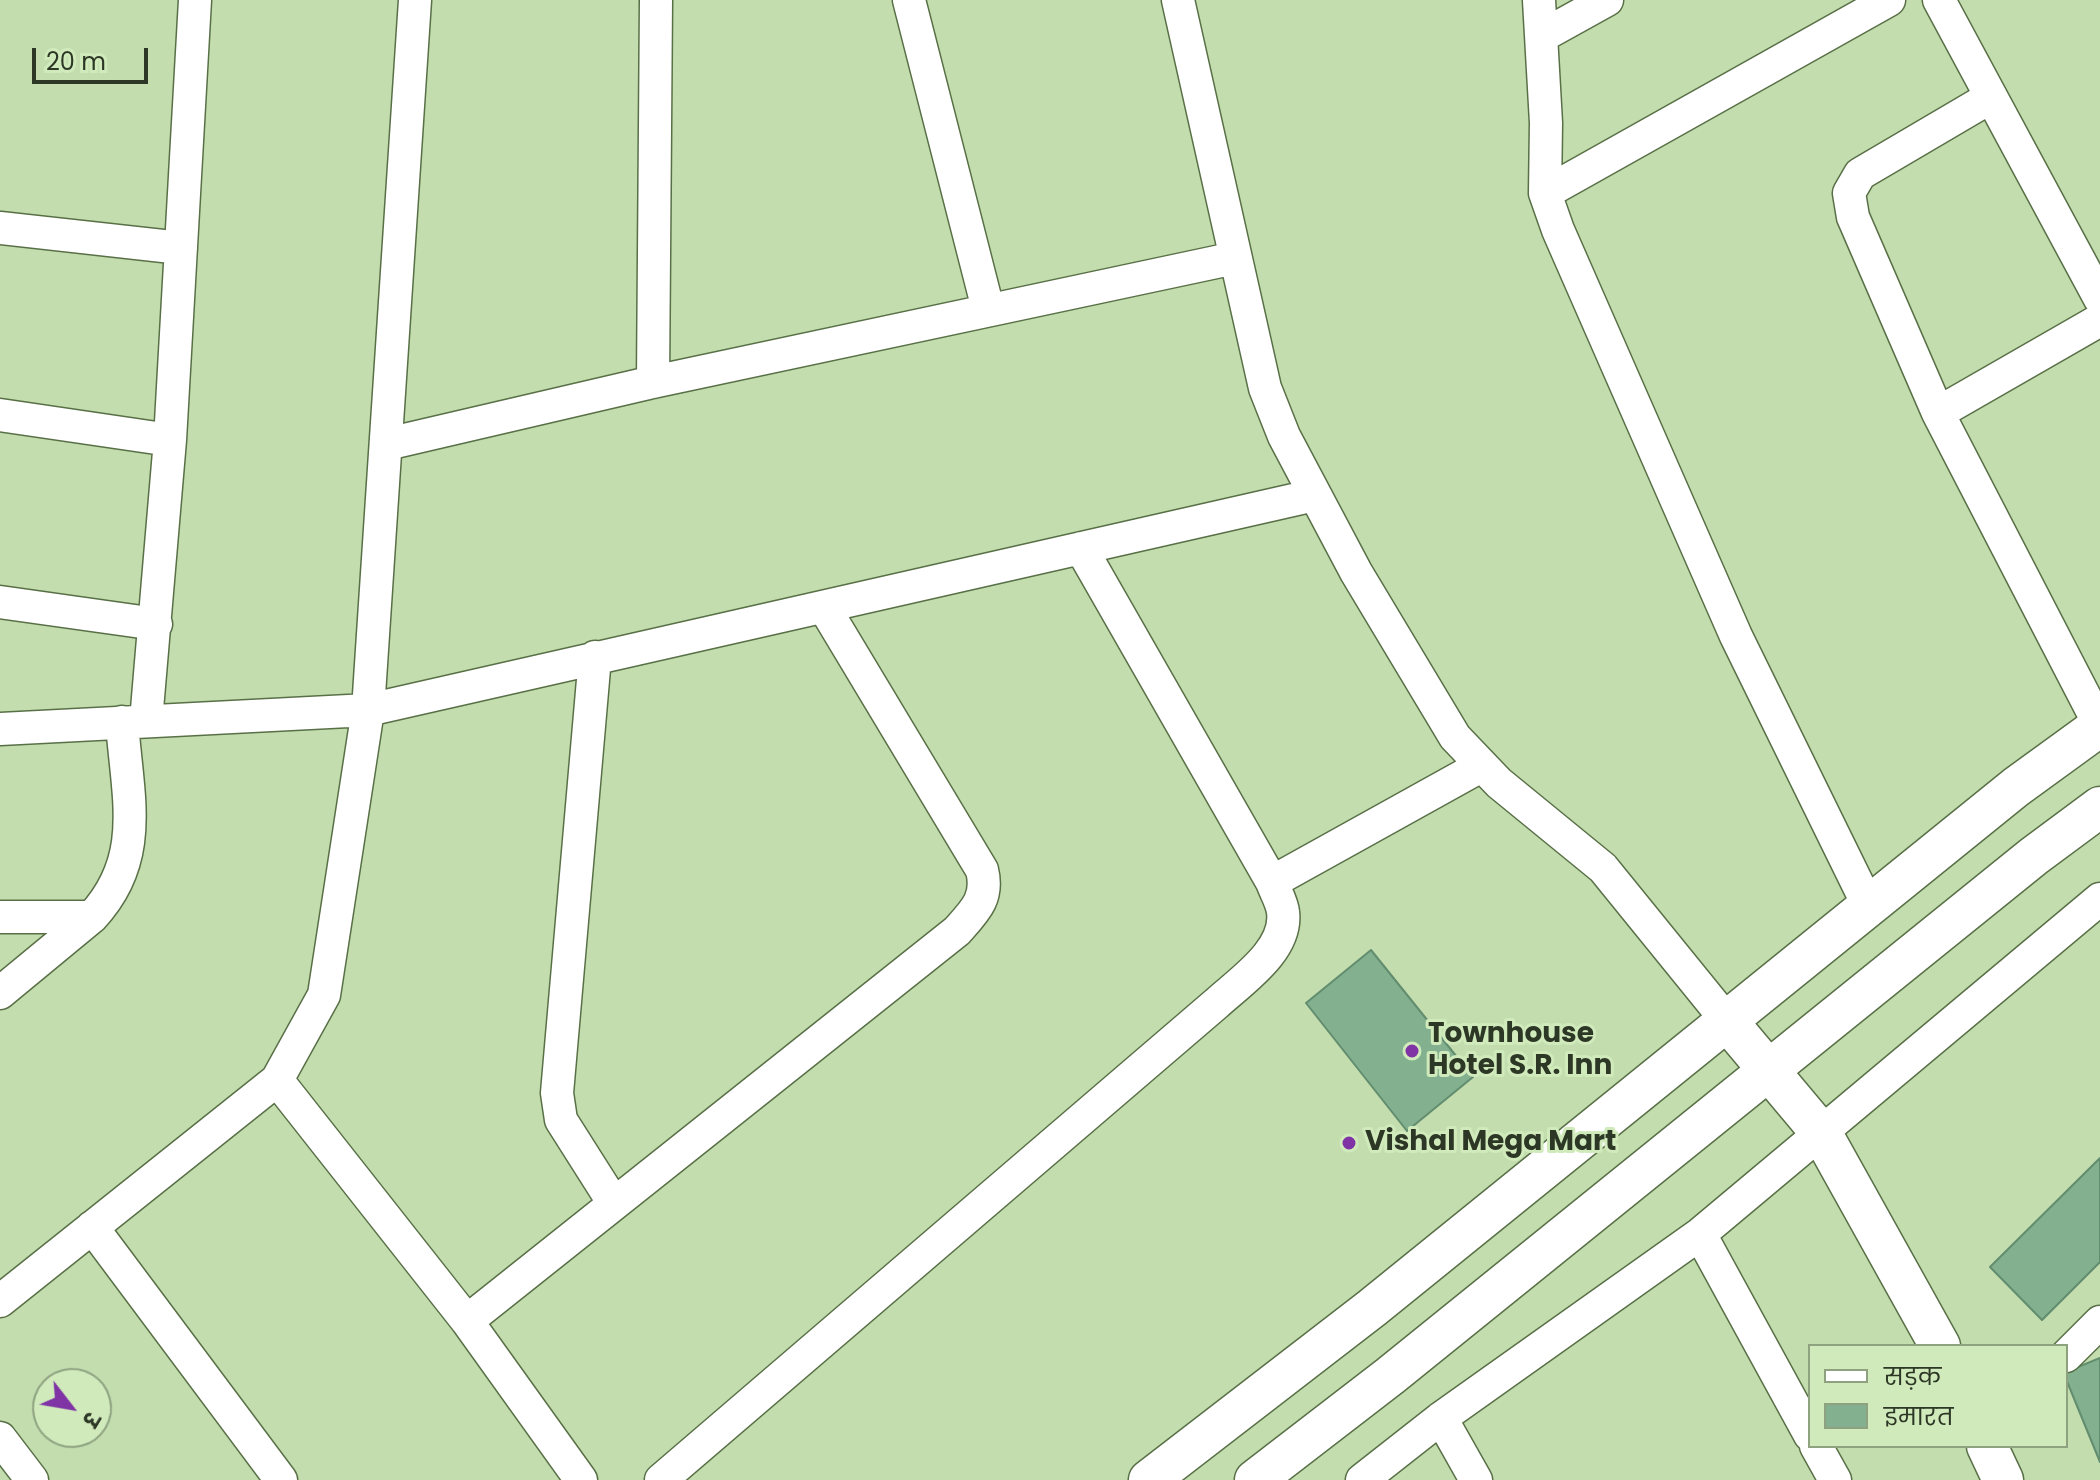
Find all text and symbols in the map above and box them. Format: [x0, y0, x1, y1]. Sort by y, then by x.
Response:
scale bar [36, 32, 152, 82]
text: 20 m [46, 45, 106, 78]
place label: Townhouse Hotel S.R. Inn [1428, 1018, 1612, 1084]
marker: Townhouse Hotel S.R. Inn [1403, 1042, 1421, 1060]
place label: Vishal Mega Mart [1365, 1126, 1616, 1160]
marker: Vishal Mega Mart [1340, 1134, 1358, 1152]
legend [1808, 1344, 2068, 1448]
text: सड़क [1884, 1360, 1941, 1393]
north arrow [32, 1368, 112, 1448]
text: इमारत [1884, 1400, 1953, 1433]
text: उ [75, 1406, 108, 1433]

